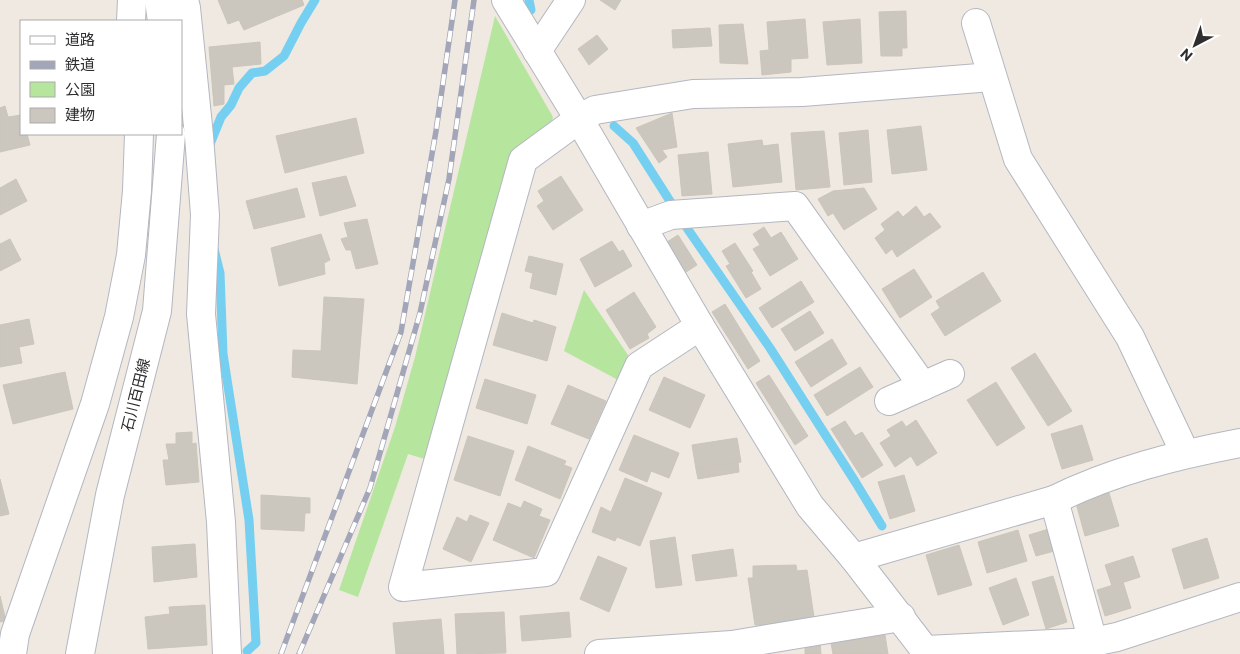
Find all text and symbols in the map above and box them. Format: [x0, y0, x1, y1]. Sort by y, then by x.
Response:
legend [20, 20, 182, 135]
north arrow [1170, 20, 1220, 70]
text: 道路 [65, 30, 95, 48]
text: N [1177, 45, 1196, 65]
text: 鉄道 [65, 55, 95, 73]
text: 公園 [65, 80, 95, 98]
text: 建物 [65, 105, 95, 123]
street label: 石川百田線 [117, 356, 153, 433]

